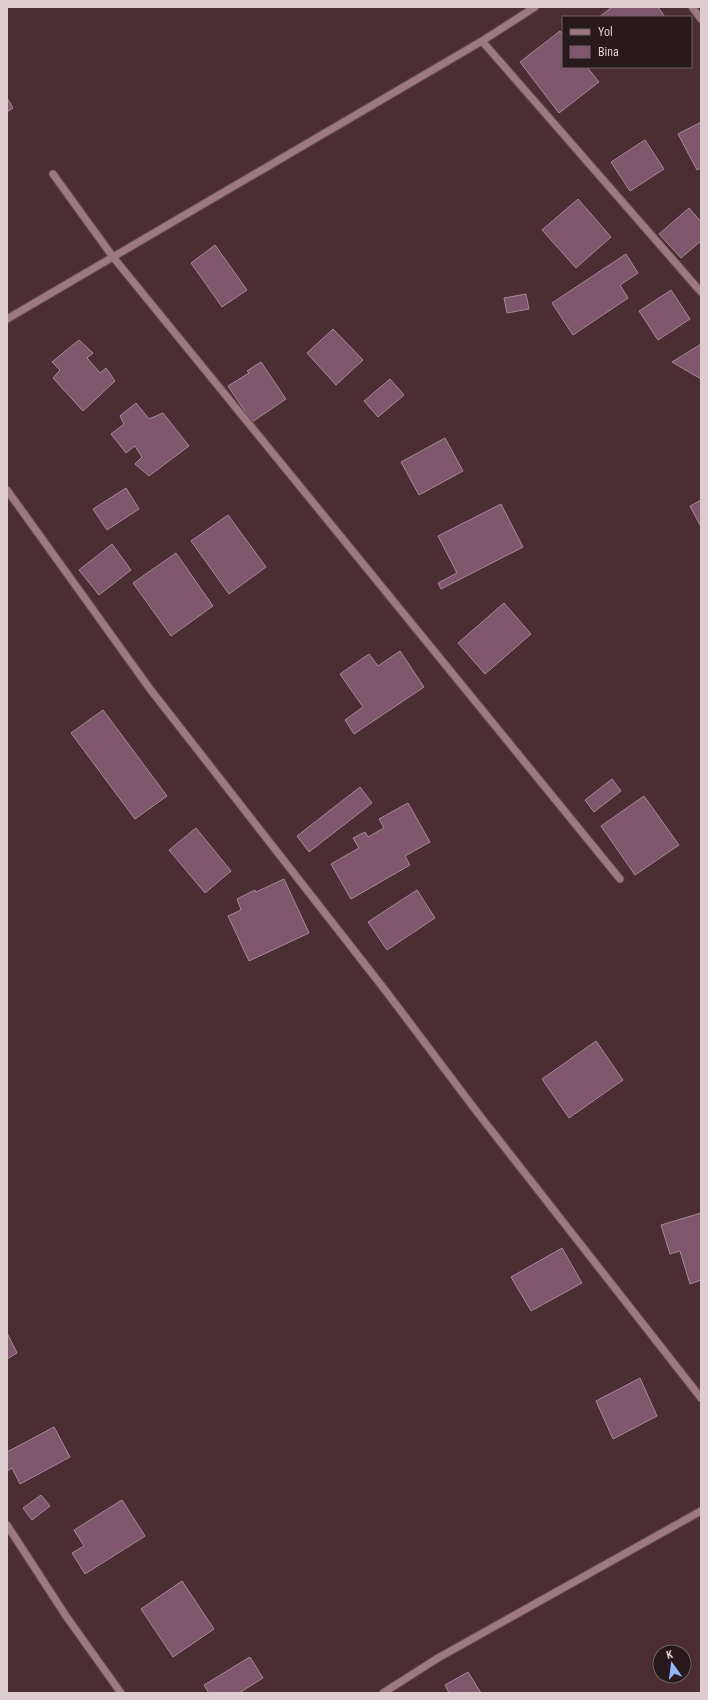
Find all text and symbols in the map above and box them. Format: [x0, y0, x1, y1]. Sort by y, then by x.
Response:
legend [562, 16, 692, 68]
text: Yol [598, 25, 613, 39]
text: Bina [598, 45, 619, 59]
north arrow [652, 1644, 692, 1684]
text: K [665, 1648, 675, 1662]

